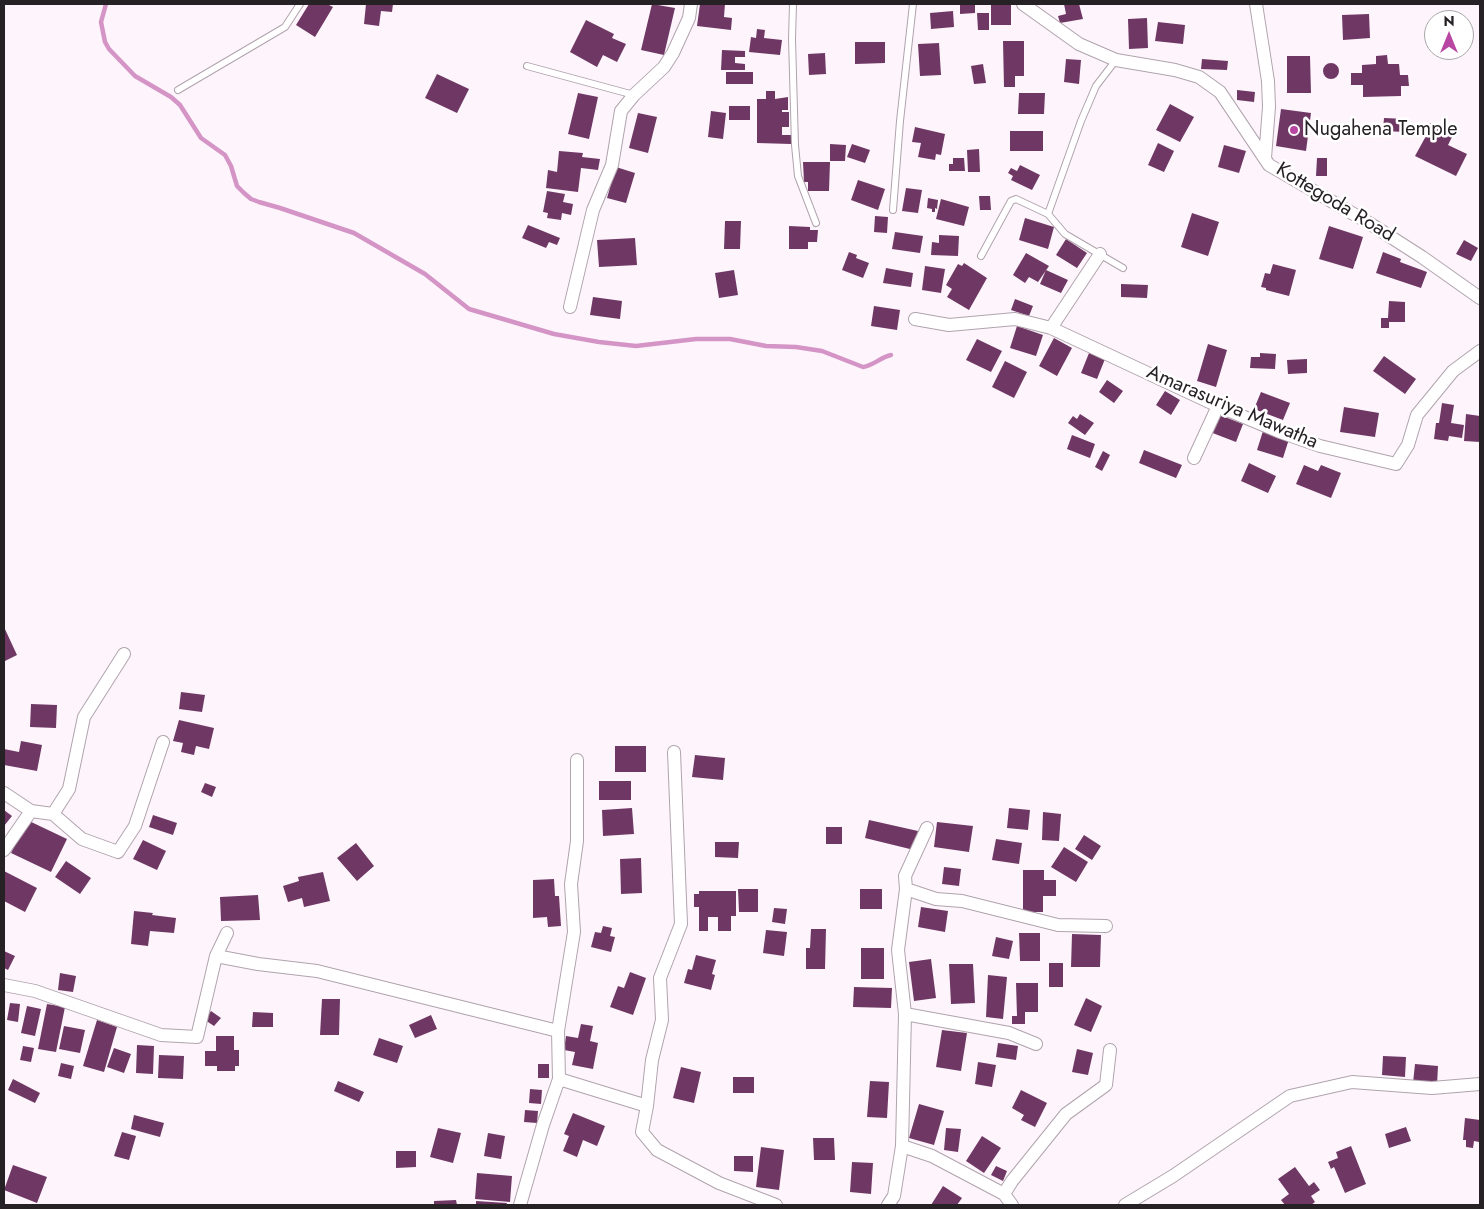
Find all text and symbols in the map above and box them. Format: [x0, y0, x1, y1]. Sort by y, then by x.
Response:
north arrow [1424, 10, 1474, 60]
text: N [1443, 11, 1455, 31]
place label: Nugahena Temple [1304, 118, 1457, 142]
marker: Nugahena Temple [1288, 124, 1300, 136]
street label: Kottegoda Road [1271, 158, 1399, 248]
street label: Amarasuriya Mawatha [1143, 361, 1321, 455]

